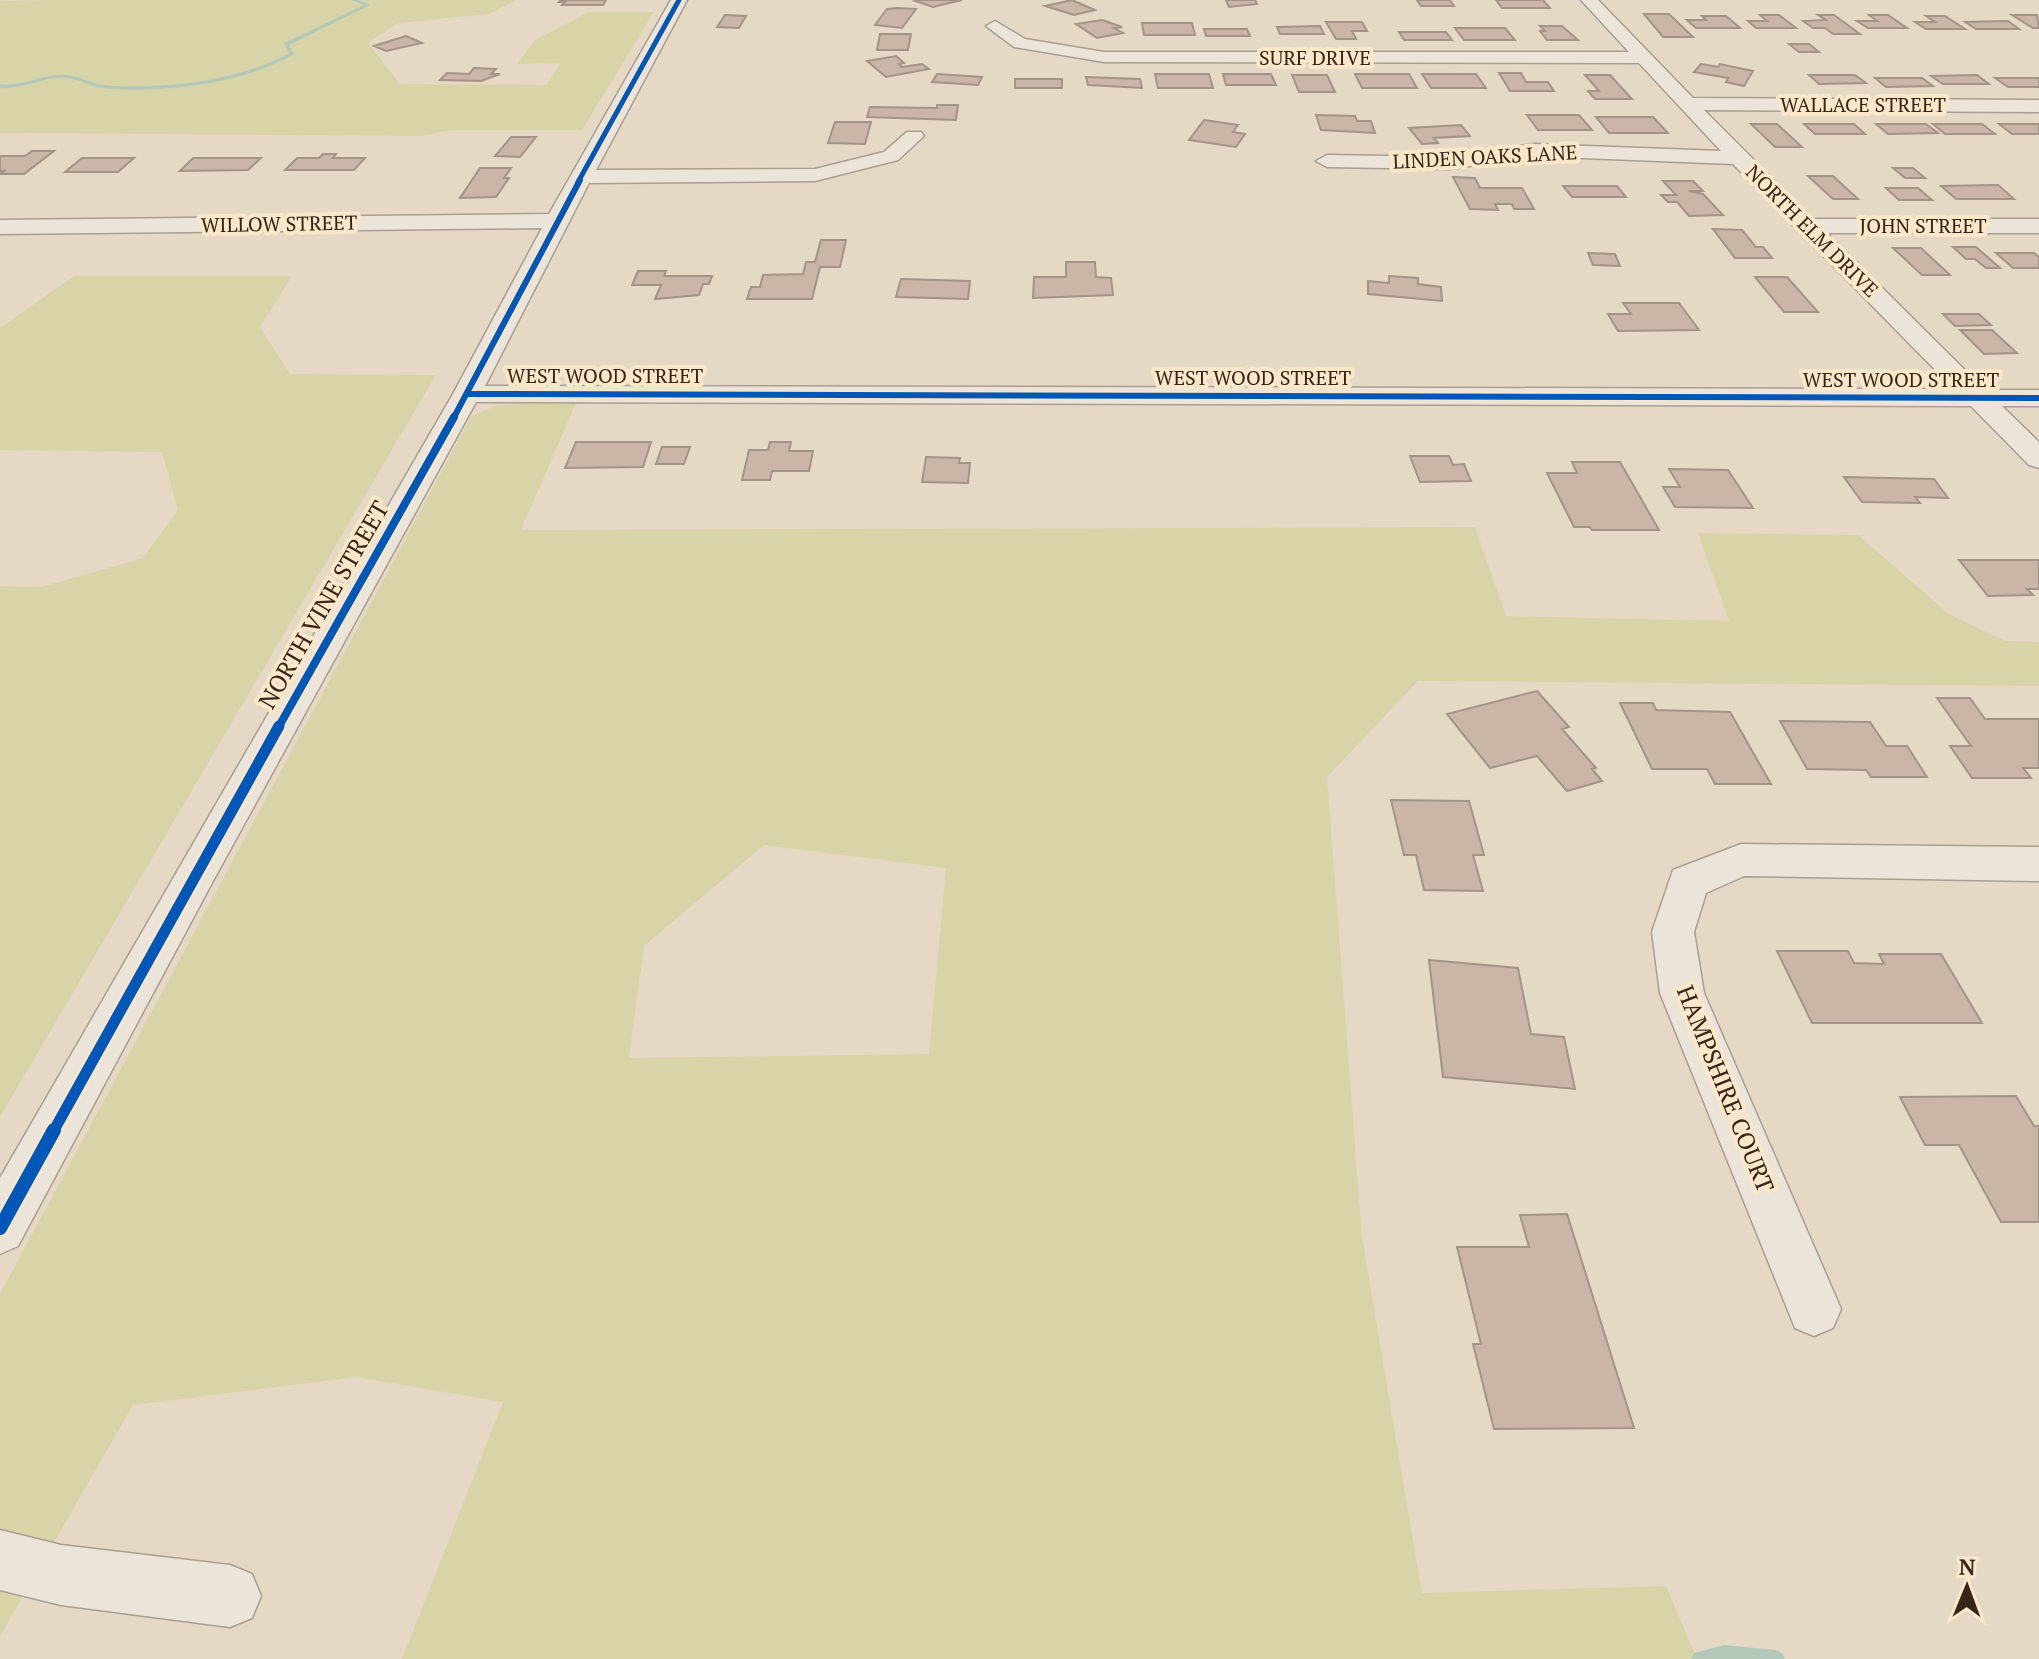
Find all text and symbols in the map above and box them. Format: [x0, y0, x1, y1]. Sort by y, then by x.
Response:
street label: SURF DRIVE [1259, 44, 1371, 71]
street label: WALLACE STREET [1780, 91, 1946, 118]
street label: LINDEN OAKS LANE [1392, 138, 1578, 175]
street label: NORTH ELM DRIVE [1740, 158, 1885, 303]
street label: WILLOW STREET [201, 209, 357, 238]
street label: JOHN STREET [1859, 212, 1987, 239]
street label: WEST WOOD STREET [507, 362, 703, 389]
street label: WEST WOOD STREET [1155, 364, 1351, 391]
street label: WEST WOOD STREET [1803, 366, 1999, 393]
street label: NORTH VINE STREET [251, 495, 396, 714]
street label: HAMPSHIRE COURT [1670, 980, 1782, 1197]
north arrow [1927, 1547, 2007, 1627]
text: N [1959, 1552, 1976, 1581]

